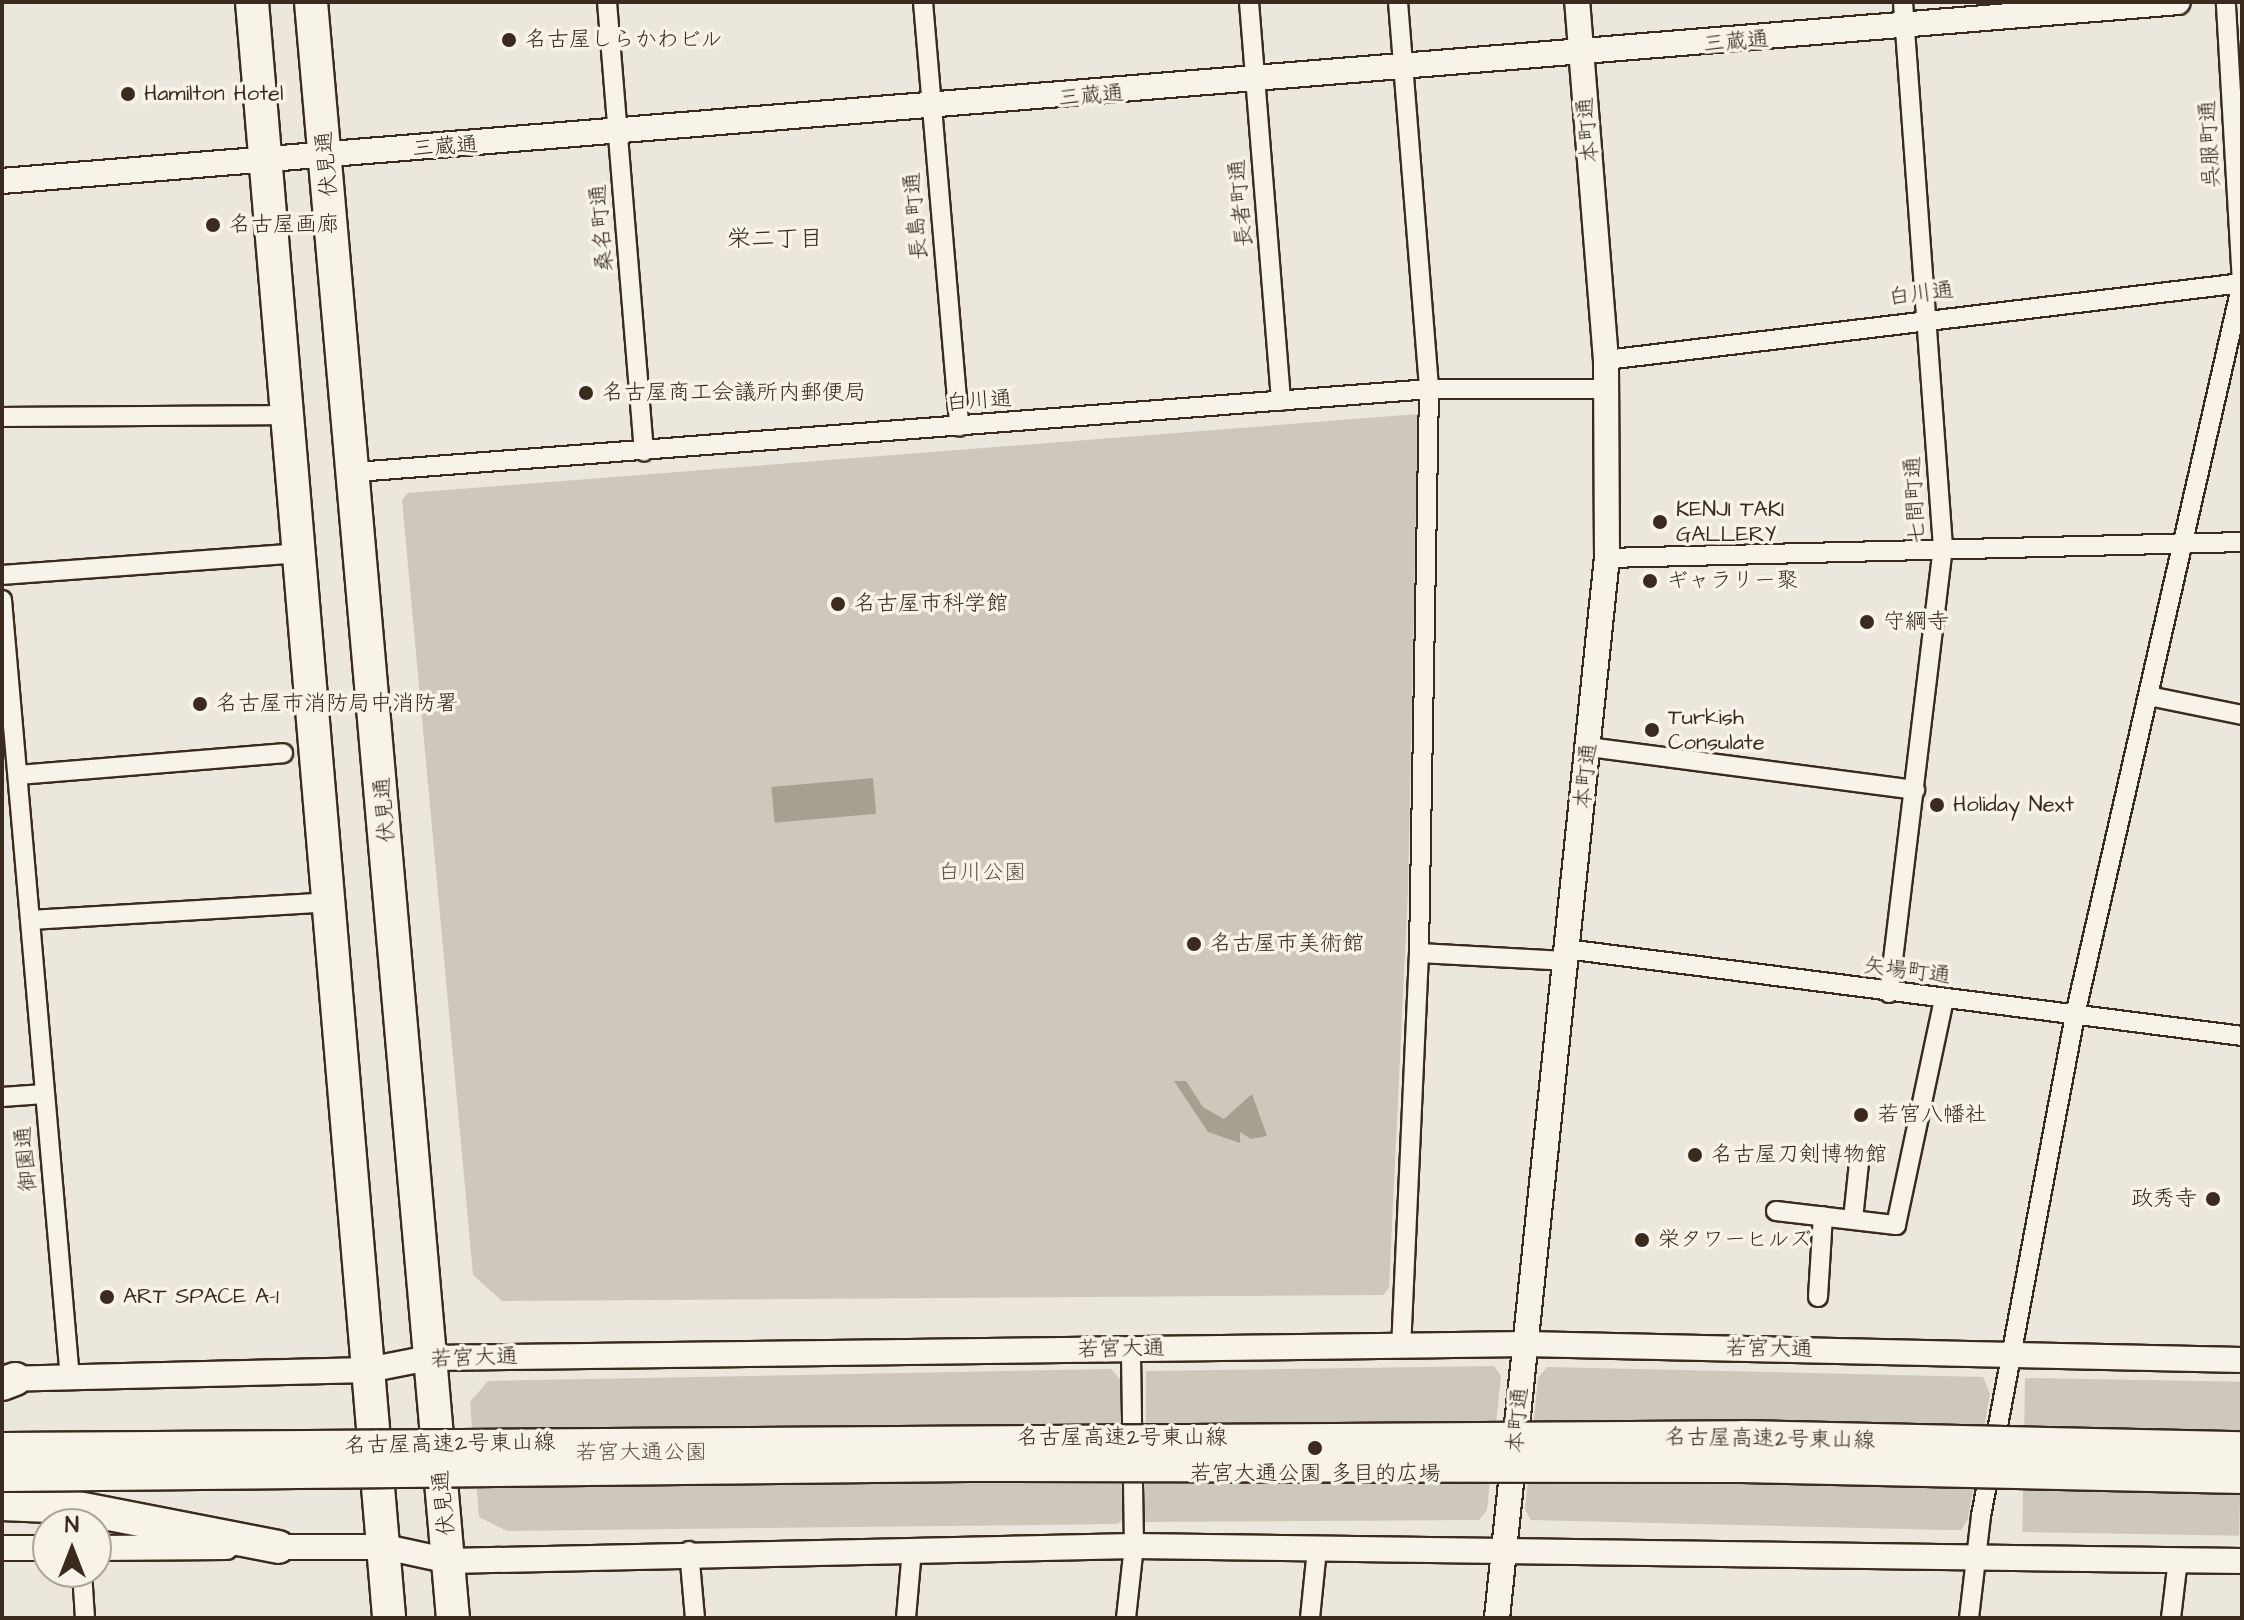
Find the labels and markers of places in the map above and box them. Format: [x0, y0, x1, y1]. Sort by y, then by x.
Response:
place label: 名古屋しらかわビル [525, 27, 723, 53]
marker: 名古屋しらかわビル [500, 31, 518, 49]
place label: Hamilton Hotel [144, 81, 283, 107]
marker: Hamilton Hotel [119, 85, 137, 103]
place label: 名古屋画廊 [229, 212, 339, 238]
marker: 名古屋画廊 [204, 216, 222, 234]
place label: 名古屋商工会議所内郵便局 [602, 380, 866, 406]
marker: 名古屋商工会議所内郵便局 [577, 384, 595, 402]
place label: KENJI TAKI GALLERY [1676, 496, 1784, 548]
marker: KENJI TAKI GALLERY [1651, 513, 1669, 531]
place label: ギャラリー聚 [1666, 568, 1798, 594]
marker: ギャラリー聚 [1641, 572, 1659, 590]
place label: 名古屋市科学館 [854, 591, 1008, 617]
marker: 名古屋市科学館 [829, 595, 847, 613]
place label: 守綱寺 [1883, 609, 1949, 635]
marker: 守綱寺 [1858, 613, 1876, 631]
place label: 名古屋市消防局中消防署 [216, 691, 458, 717]
marker: 名古屋市消防局中消防署 [191, 695, 209, 713]
place label: Turkish Consulate [1668, 704, 1765, 756]
marker: Turkish Consulate [1643, 721, 1661, 739]
place label: Holiday Next [1953, 792, 2074, 818]
marker: Holiday Next [1928, 796, 1946, 814]
place label: 名古屋市美術館 [1210, 931, 1364, 957]
marker: 名古屋市美術館 [1185, 935, 1203, 953]
place label: 若宮八幡社 [1877, 1102, 1987, 1128]
marker: 若宮八幡社 [1852, 1106, 1870, 1124]
place label: 名古屋刀剣博物館 [1711, 1142, 1887, 1168]
marker: 名古屋刀剣博物館 [1686, 1146, 1704, 1164]
place label: 政秀寺 [2131, 1186, 2197, 1212]
marker: 政秀寺 [2204, 1190, 2222, 1208]
place label: 栄タワーヒルズ [1658, 1227, 1812, 1253]
marker: 栄タワーヒルズ [1633, 1231, 1651, 1249]
place label: ART SPACE A-1 [123, 1284, 279, 1310]
marker: ART SPACE A-1 [98, 1288, 116, 1306]
marker: 若宮大通公園 多目的広場 [1306, 1439, 1324, 1457]
place label: 若宮大通公園 多目的広場 [1190, 1461, 1440, 1487]

